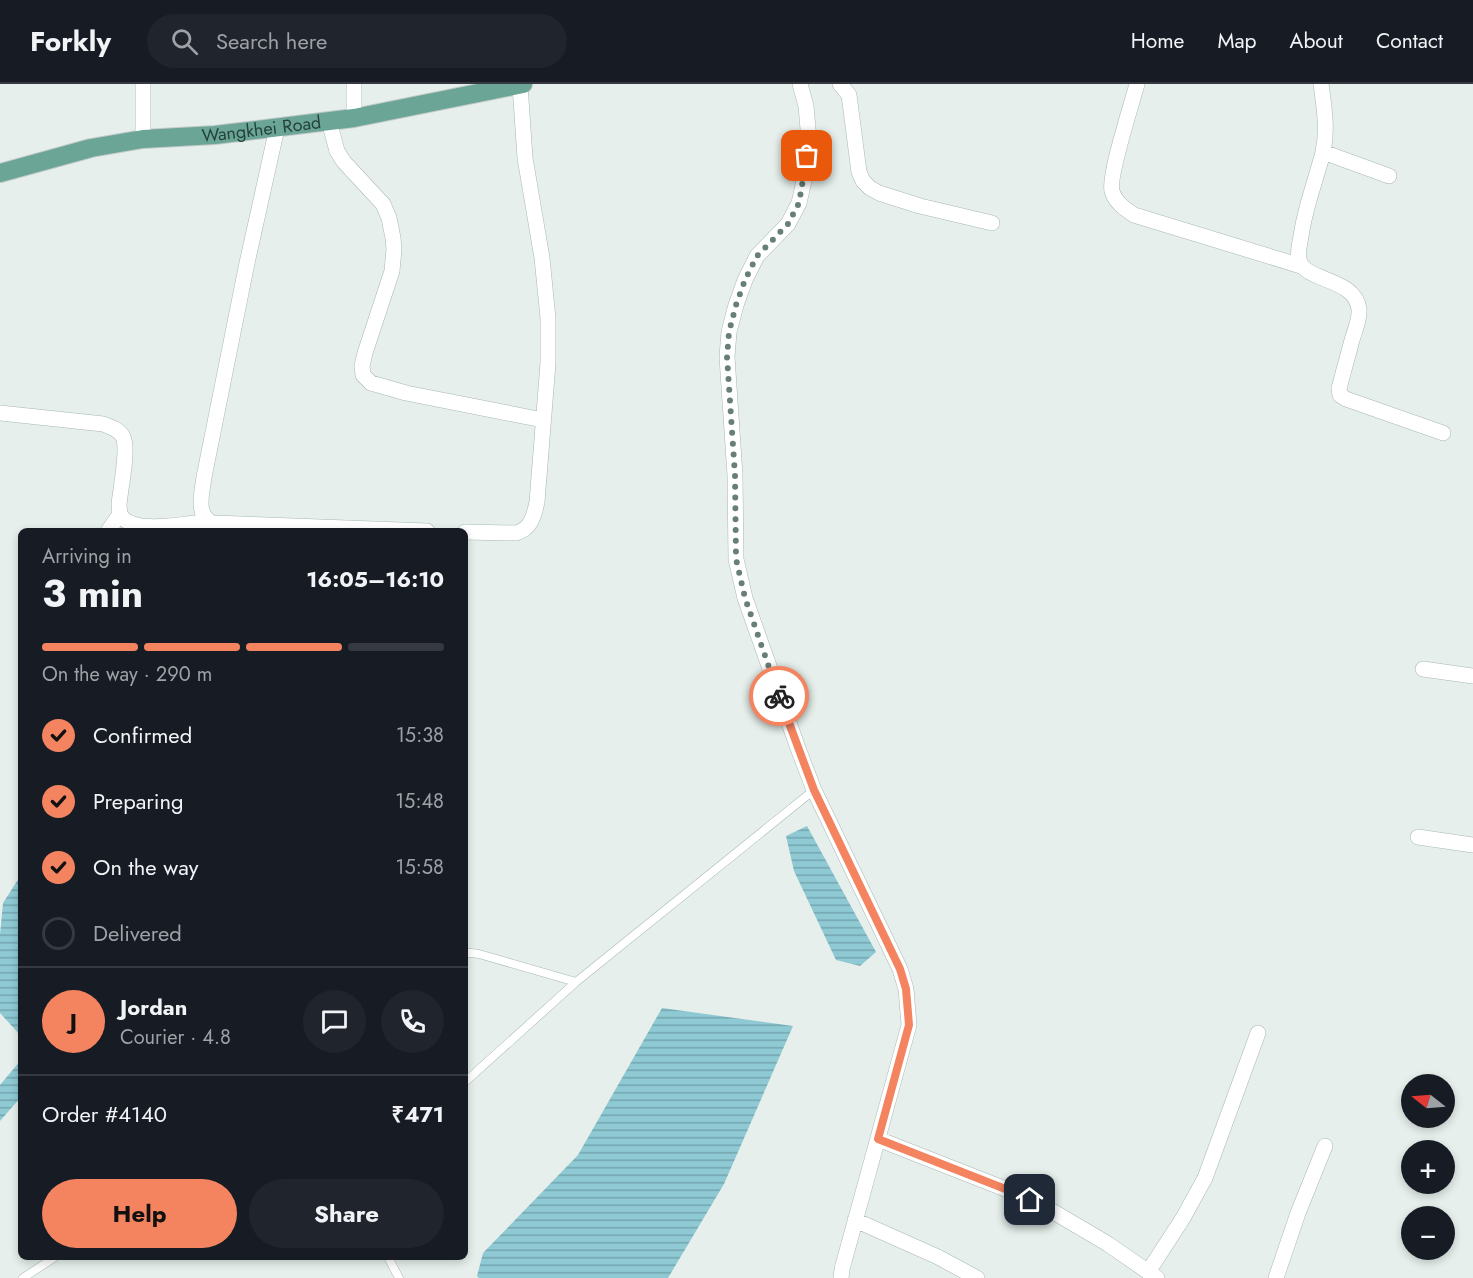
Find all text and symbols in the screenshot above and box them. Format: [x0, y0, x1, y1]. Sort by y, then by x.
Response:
search box [147, 14, 567, 68]
text: Forkly [30, 21, 111, 62]
icon: search [168, 25, 201, 58]
text: Search here [216, 25, 327, 57]
text: Home [1131, 26, 1184, 56]
text: Map [1217, 26, 1257, 56]
text: About [1290, 26, 1343, 56]
text: Contact [1376, 26, 1443, 56]
street label: Wangkhei Road [201, 109, 323, 149]
pin [781, 130, 832, 181]
icon: bag [790, 139, 823, 172]
text: Arriving in [42, 542, 132, 571]
text: 16:05–16:10 [306, 563, 444, 595]
text: 3 min [42, 565, 143, 622]
text: On the way · 290 m [42, 660, 212, 689]
courier [749, 666, 809, 726]
icon: bike [763, 680, 796, 713]
icon: check [42, 719, 75, 752]
text: Confirmed [93, 719, 192, 751]
text: 15:38 [396, 721, 444, 750]
icon: check [42, 785, 75, 818]
text: Preparing [93, 785, 184, 817]
text: 15:48 [395, 787, 444, 816]
icon: check [42, 851, 75, 884]
text: On the way [93, 851, 198, 883]
text: 15:58 [396, 853, 444, 882]
text: Delivered [93, 917, 182, 949]
button: chat [303, 990, 366, 1053]
button: phone [381, 990, 444, 1053]
text: Jordan [120, 991, 187, 1023]
text: J [70, 1005, 77, 1037]
text: Courier · 4.8 [120, 1023, 231, 1052]
north arrow [1401, 1074, 1455, 1128]
map controls [1401, 1074, 1455, 1260]
text: Order #4140 [42, 1098, 167, 1130]
text: ₹471 [392, 1098, 444, 1130]
button: + [1401, 1140, 1455, 1194]
pin [1004, 1174, 1055, 1225]
button: Help [42, 1179, 237, 1248]
button: Share [249, 1179, 444, 1248]
icon: home [1013, 1183, 1046, 1216]
button: − [1401, 1206, 1455, 1260]

